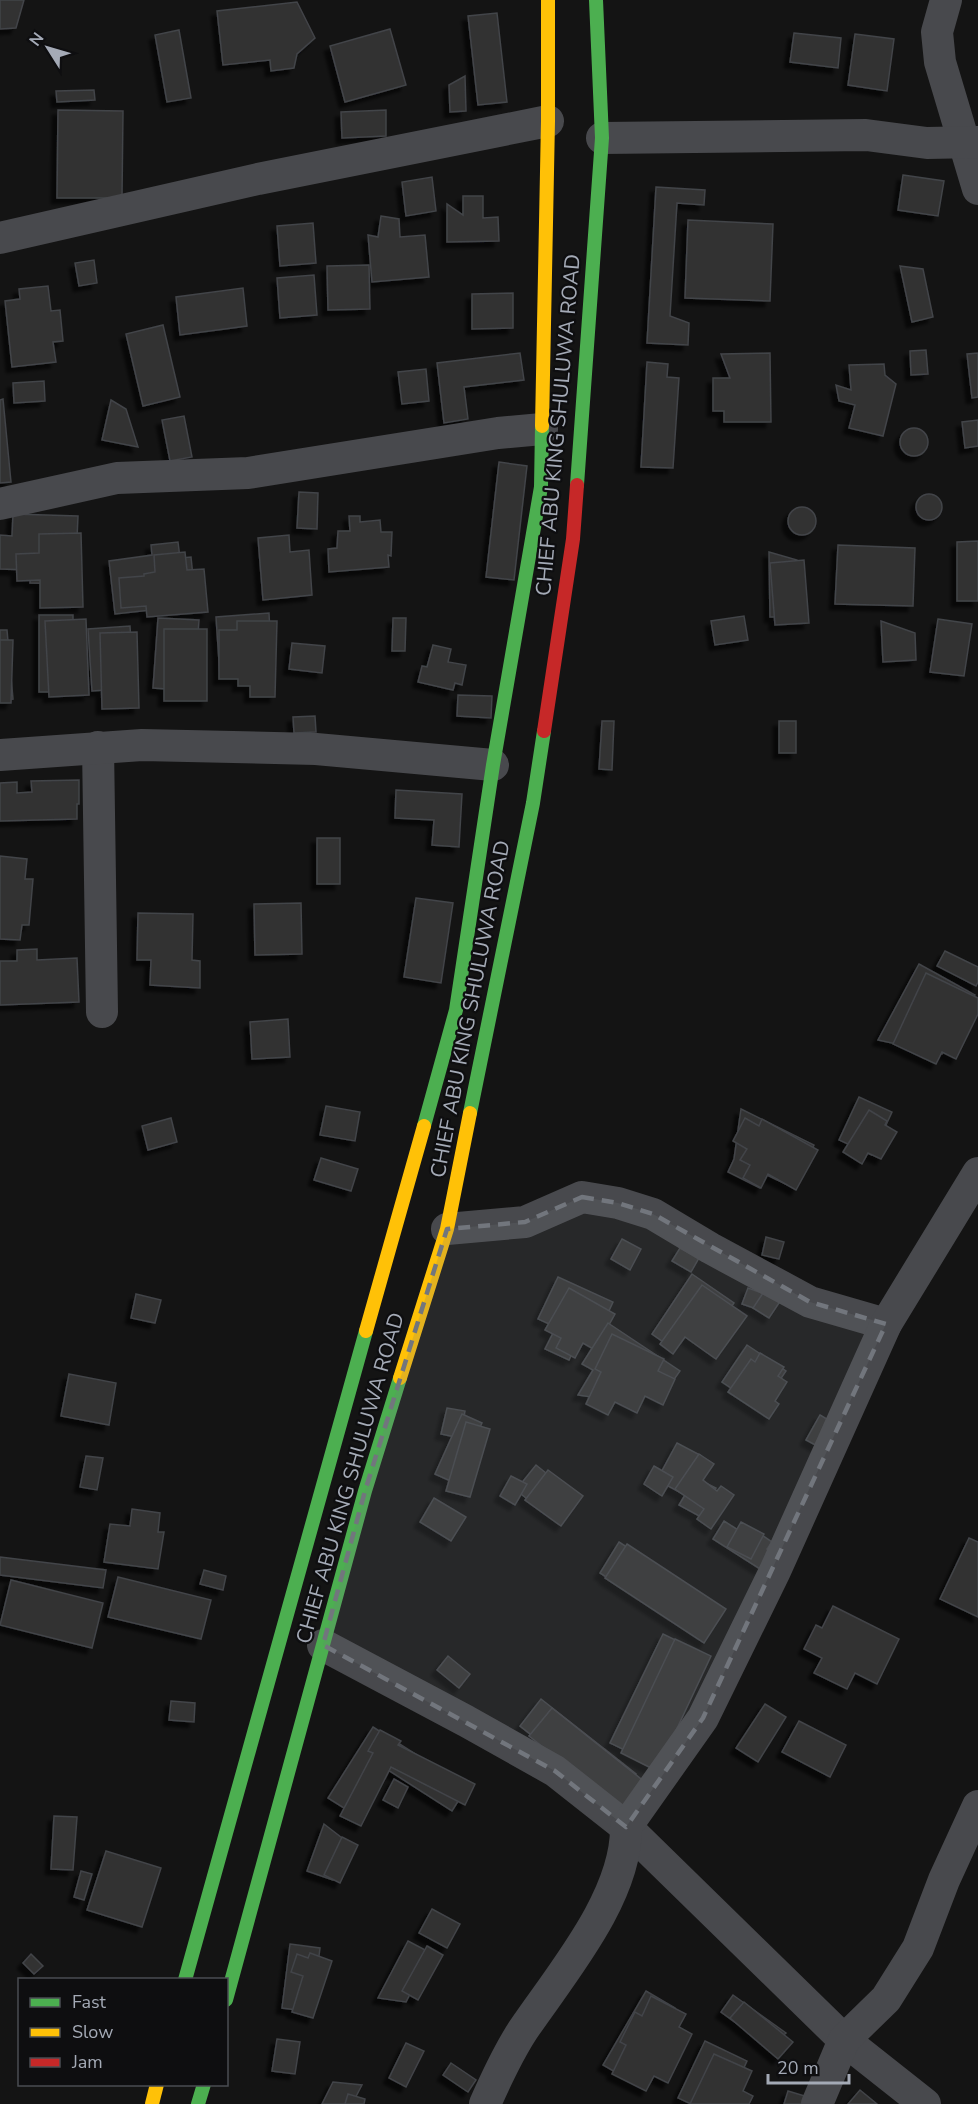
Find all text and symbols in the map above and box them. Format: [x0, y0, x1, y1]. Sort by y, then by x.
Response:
north arrow [18, 18, 78, 78]
text: N [24, 28, 49, 51]
street label: CHIEF ABU KING SHULUWA ROAD [529, 253, 587, 597]
street label: CHIEF ABU KING SHULUWA ROAD [424, 838, 516, 1180]
street label: CHIEF ABU KING SHULUWA ROAD [289, 1309, 411, 1647]
legend [18, 1978, 228, 2086]
text: Fast [72, 1990, 107, 2014]
text: Slow [72, 2020, 113, 2044]
scale bar [768, 2047, 849, 2085]
text: Jam [71, 2050, 103, 2074]
text: 20 m [777, 2056, 819, 2080]

